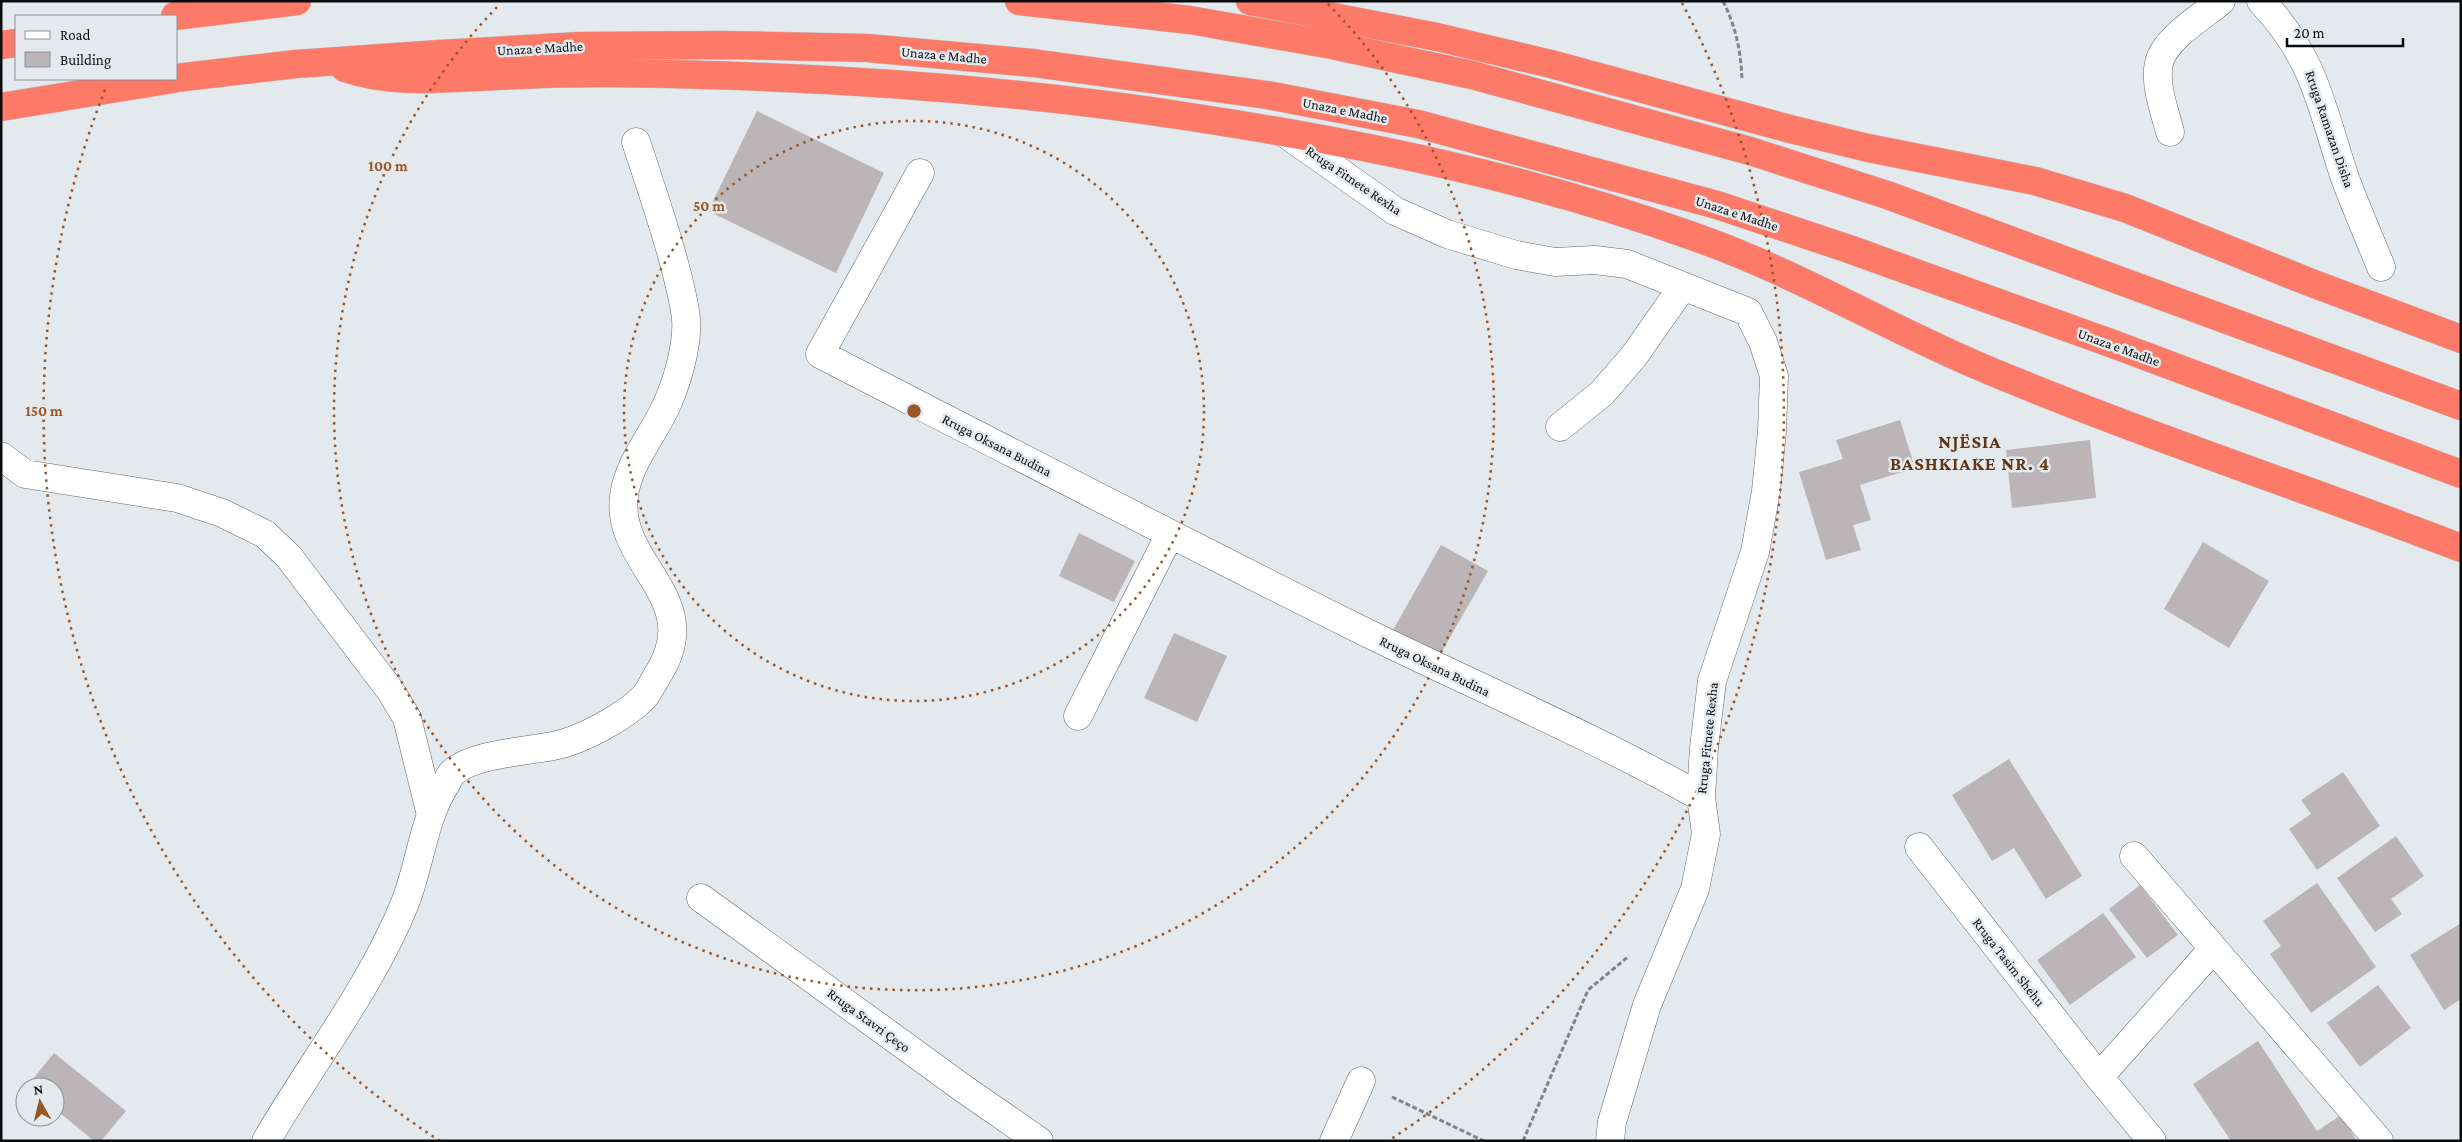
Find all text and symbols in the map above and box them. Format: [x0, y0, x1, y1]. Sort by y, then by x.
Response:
legend [15, 15, 178, 80]
scale bar [2287, 15, 2403, 47]
text: 20 m [2294, 25, 2325, 41]
text: Road [60, 27, 91, 43]
street label: Unaza e Madhe [497, 38, 583, 58]
street label: Unaza e Madhe [900, 43, 988, 67]
text: Building [60, 52, 111, 69]
street label: Rruga Ramazan Disha [2302, 68, 2358, 190]
street label: Unaza e Madhe [1301, 94, 1389, 126]
street label: Rruga Fitnete Rexha [1303, 142, 1405, 218]
text: 100 m [368, 158, 408, 174]
street label: Unaza e Madhe [1694, 192, 1780, 234]
text: 50 m [693, 198, 725, 214]
street label: Unaza e Madhe [2076, 325, 2162, 369]
centre of rings [905, 402, 923, 420]
text: 150 m [25, 403, 63, 419]
street label: Rruga Oksana Budina [940, 410, 1055, 480]
district label: NJËSIA BASHKIAKE NR. 4 [1890, 431, 2050, 474]
street label: Rruga Oksana Budina [1377, 632, 1493, 700]
street label: Rruga Fitnete Rexha [1693, 681, 1721, 795]
street label: Rruga Tasim Shehu [1970, 915, 2049, 1010]
street label: Rruga Stavri Çeço [825, 985, 913, 1055]
north arrow [15, 1077, 65, 1127]
text: N [32, 1080, 44, 1098]

